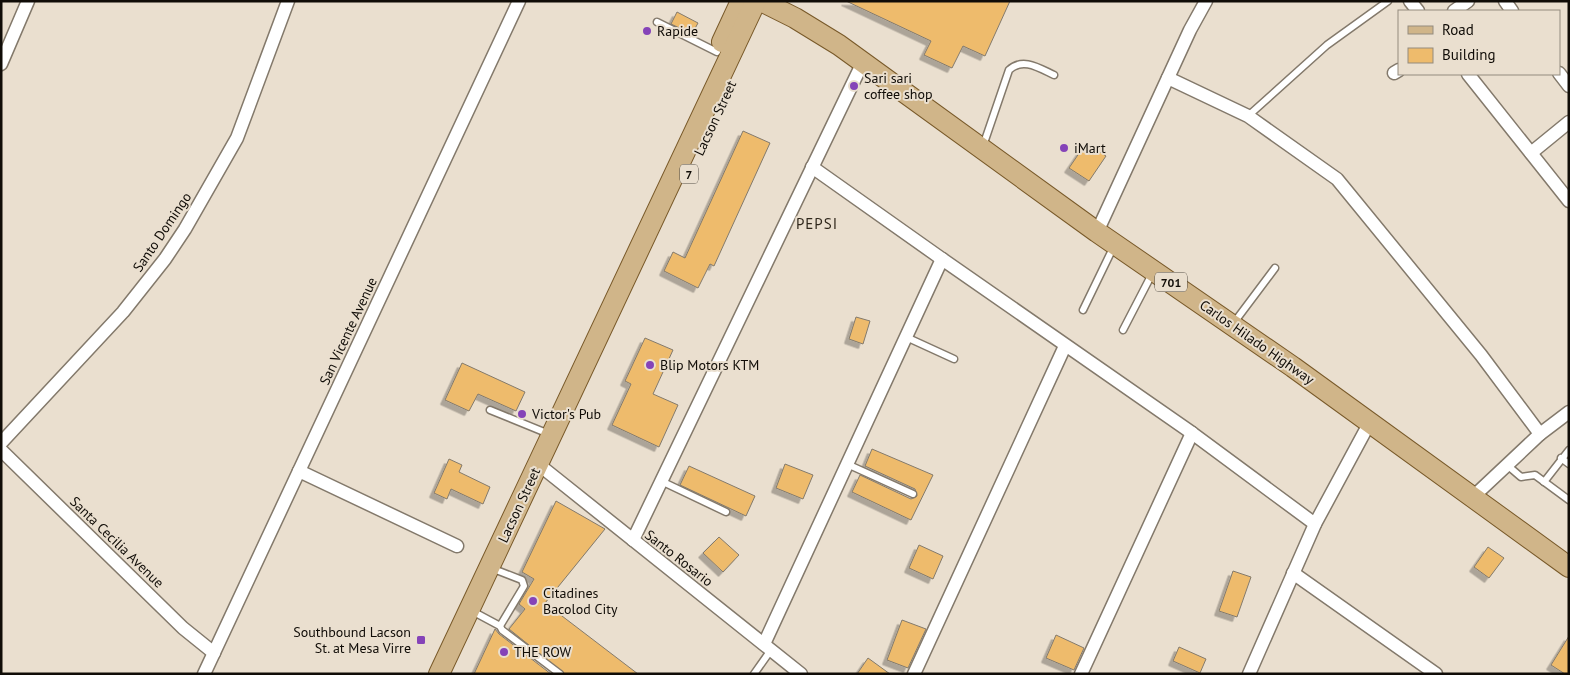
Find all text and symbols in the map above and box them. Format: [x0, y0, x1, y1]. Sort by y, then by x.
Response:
legend [1398, 10, 1560, 75]
text: Road [1442, 20, 1474, 39]
place label: Rapide [657, 22, 698, 40]
marker: Rapide [641, 25, 653, 37]
text: Building [1442, 45, 1496, 64]
place label: Sari sari coffee shop [864, 69, 933, 103]
street label: Lacson Street [690, 77, 740, 158]
marker: Sari sari coffee shop [848, 80, 860, 92]
place label: iMart [1074, 139, 1106, 157]
marker: iMart [1058, 142, 1070, 154]
road number: 7 [680, 164, 698, 183]
street label: Santo Domingo [129, 189, 195, 275]
district label: PEPSI [796, 214, 838, 233]
road number: 701 [1155, 272, 1187, 292]
street label: San Vicente Avenue [315, 274, 381, 388]
street label: Carlos Hilado Highway [1196, 296, 1318, 389]
place label: Blip Motors KTM [660, 356, 759, 374]
marker: Blip Motors KTM [644, 359, 656, 371]
place label: Victor's Pub [531, 405, 601, 423]
marker: Victor's Pub [516, 408, 528, 420]
street label: Lacson Street [494, 464, 544, 545]
street label: Santa Cecilia Avenue [66, 493, 168, 591]
street label: Santo Rosario [641, 526, 717, 590]
place label: Citadines Bacolod City [543, 584, 618, 618]
marker: Citadines Bacolod City [527, 595, 539, 607]
place label: Southbound Lacson St. at Mesa Virre [293, 623, 411, 657]
marker: Southbound Lacson St. at Mesa Virre [415, 634, 427, 646]
place label: THE ROW [514, 643, 571, 661]
marker: THE ROW [498, 646, 510, 658]

